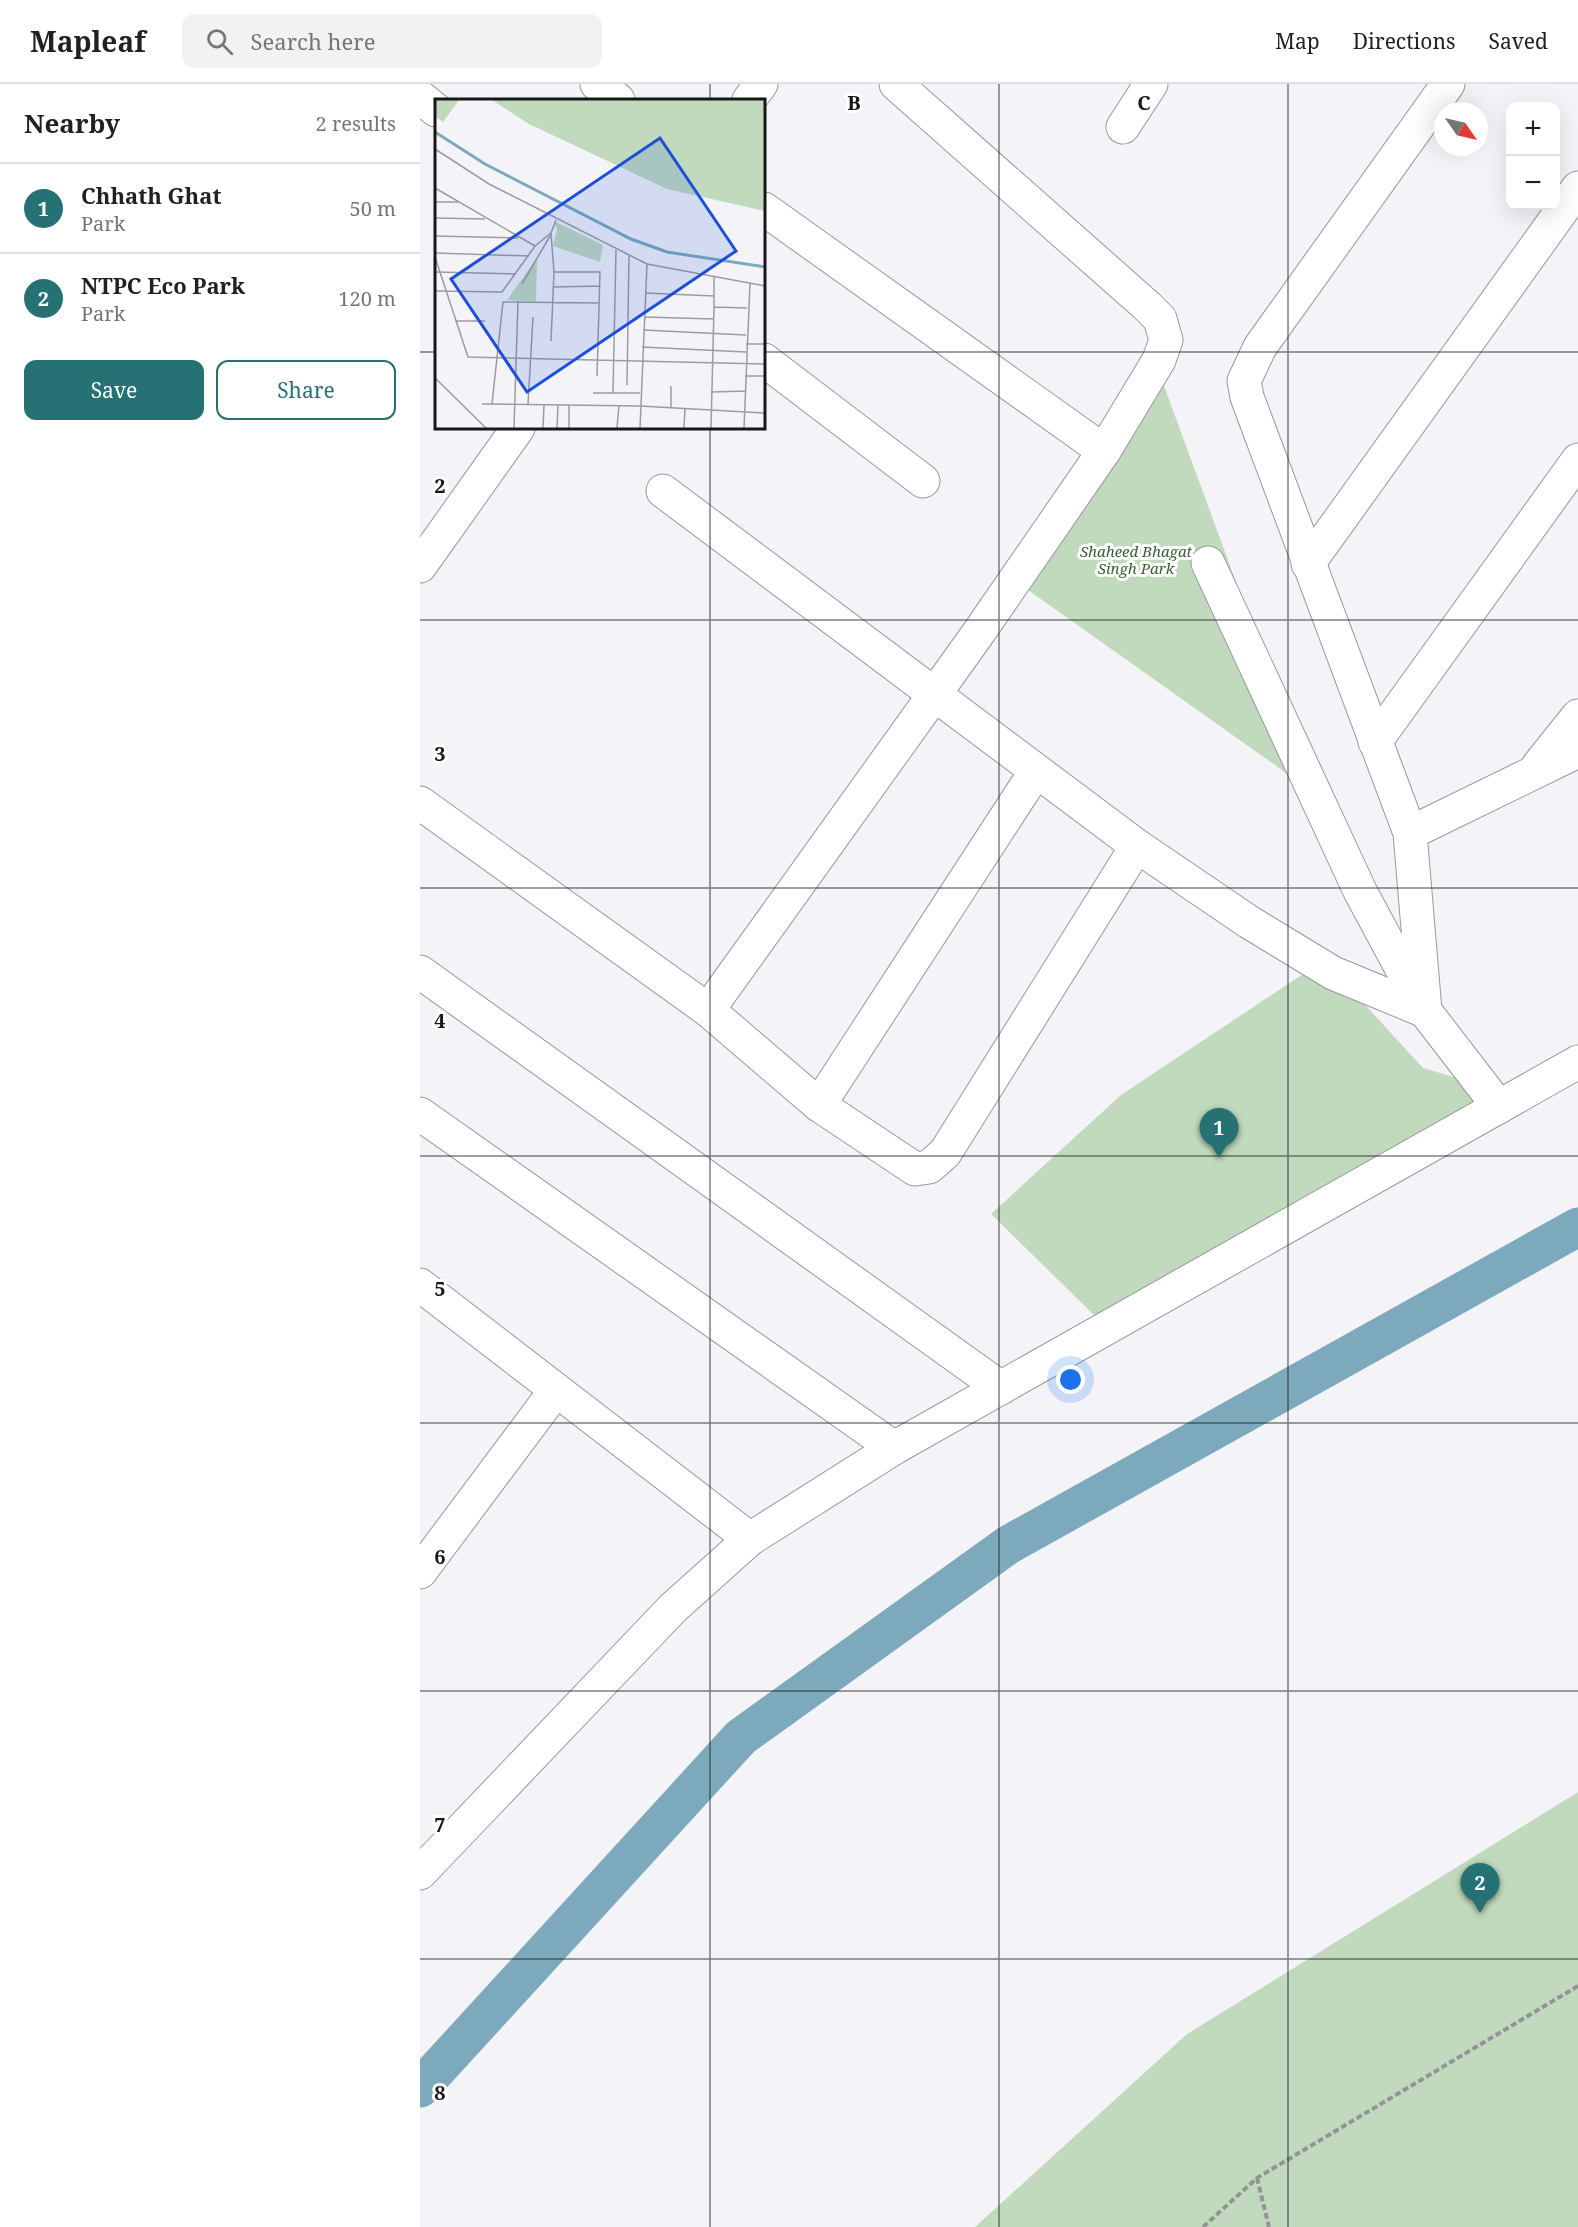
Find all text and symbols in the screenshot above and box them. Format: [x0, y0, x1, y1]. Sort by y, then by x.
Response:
search box [182, 14, 602, 68]
text: Mapleaf [30, 22, 146, 60]
icon: search [203, 25, 236, 58]
text: Search here [251, 26, 375, 56]
text: Map [1275, 27, 1320, 55]
text: Directions [1353, 27, 1455, 55]
text: Saved [1488, 27, 1548, 55]
text: B [847, 89, 861, 116]
text: C [1137, 89, 1151, 116]
inset map [435, 99, 765, 429]
north arrow [1434, 102, 1488, 156]
map controls [1506, 102, 1560, 210]
button: + [1506, 102, 1560, 156]
text: Nearby [24, 105, 120, 141]
text: 2 results [316, 110, 396, 137]
button: − [1506, 156, 1560, 210]
text: Chhath Ghat [81, 180, 221, 210]
text: 1 [38, 195, 49, 222]
text: 50 m [350, 195, 396, 222]
text: Park [81, 210, 125, 237]
text: NTPC Eco Park [81, 270, 245, 300]
text: 2 [38, 285, 49, 312]
text: 120 m [338, 285, 396, 312]
text: Park [81, 300, 125, 327]
button: Save [24, 360, 204, 420]
button: Share [216, 360, 396, 420]
text: 2 [434, 472, 446, 499]
park label: Shaheed Bhagat Singh Park [1080, 541, 1193, 578]
text: 3 [434, 740, 446, 767]
text: 4 [434, 1007, 446, 1034]
pin: 1 [1200, 1108, 1238, 1158]
text: 5 [434, 1275, 446, 1302]
your location [1056, 1365, 1085, 1394]
text: 6 [434, 1543, 446, 1570]
text: 7 [434, 1811, 446, 1838]
pin: 2 [1460, 1864, 1500, 1913]
text: 8 [434, 2079, 446, 2106]

